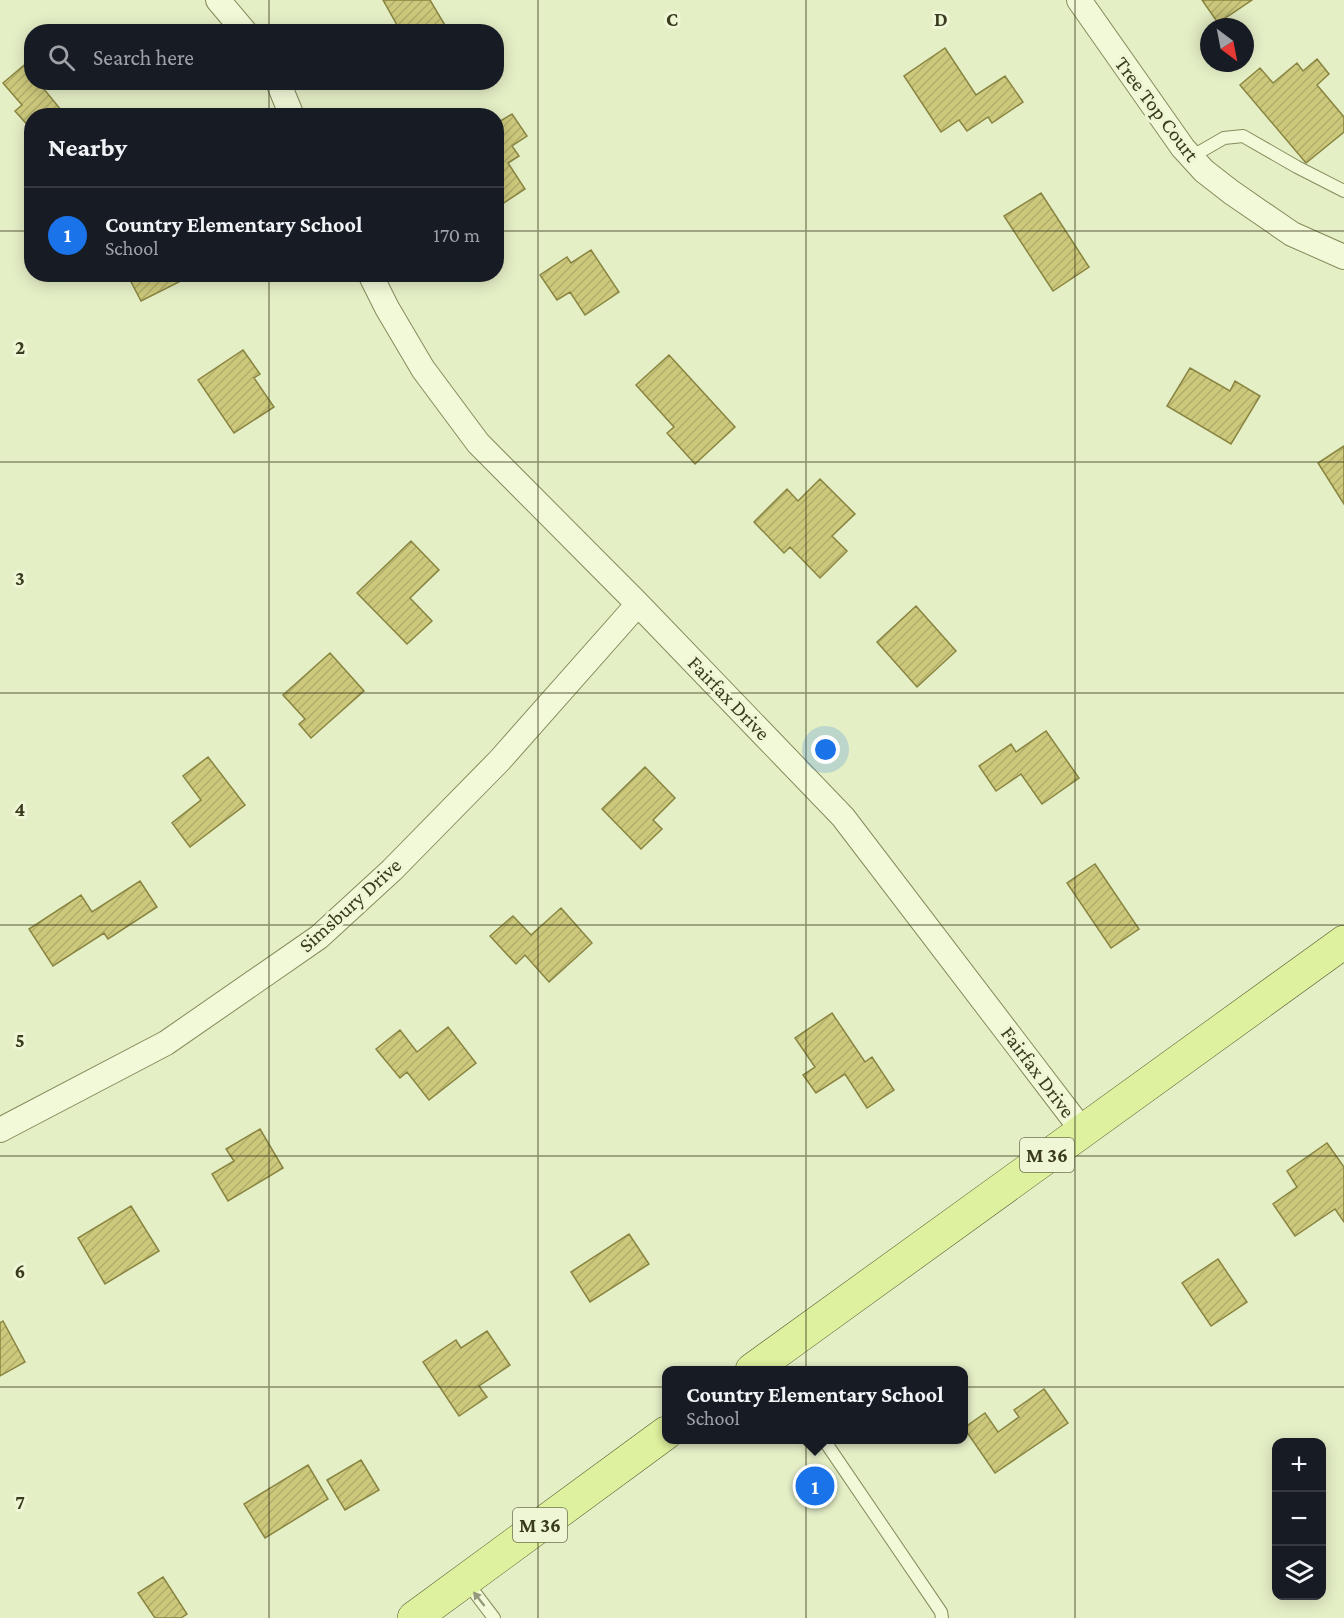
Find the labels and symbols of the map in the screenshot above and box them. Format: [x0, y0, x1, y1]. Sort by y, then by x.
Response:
text: C [666, 8, 678, 30]
text: D [934, 8, 948, 30]
north arrow [1200, 18, 1254, 72]
street label: Tree Top Court [1110, 52, 1205, 167]
text: 2 [15, 336, 25, 358]
text: 3 [15, 567, 25, 589]
street label: Fairfax Drive [683, 651, 775, 745]
your location [811, 735, 840, 764]
text: 4 [15, 798, 26, 820]
street label: Simsbury Drive [294, 853, 406, 957]
street label: Fairfax Drive [996, 1022, 1080, 1122]
text: 5 [15, 1029, 25, 1051]
road number: M 36 [1020, 1138, 1074, 1172]
text: 6 [15, 1260, 25, 1282]
pin: 1 [796, 1464, 834, 1508]
text: 7 [15, 1491, 25, 1513]
road number: M 36 [513, 1508, 567, 1542]
one-way arrow [473, 1591, 486, 1607]

